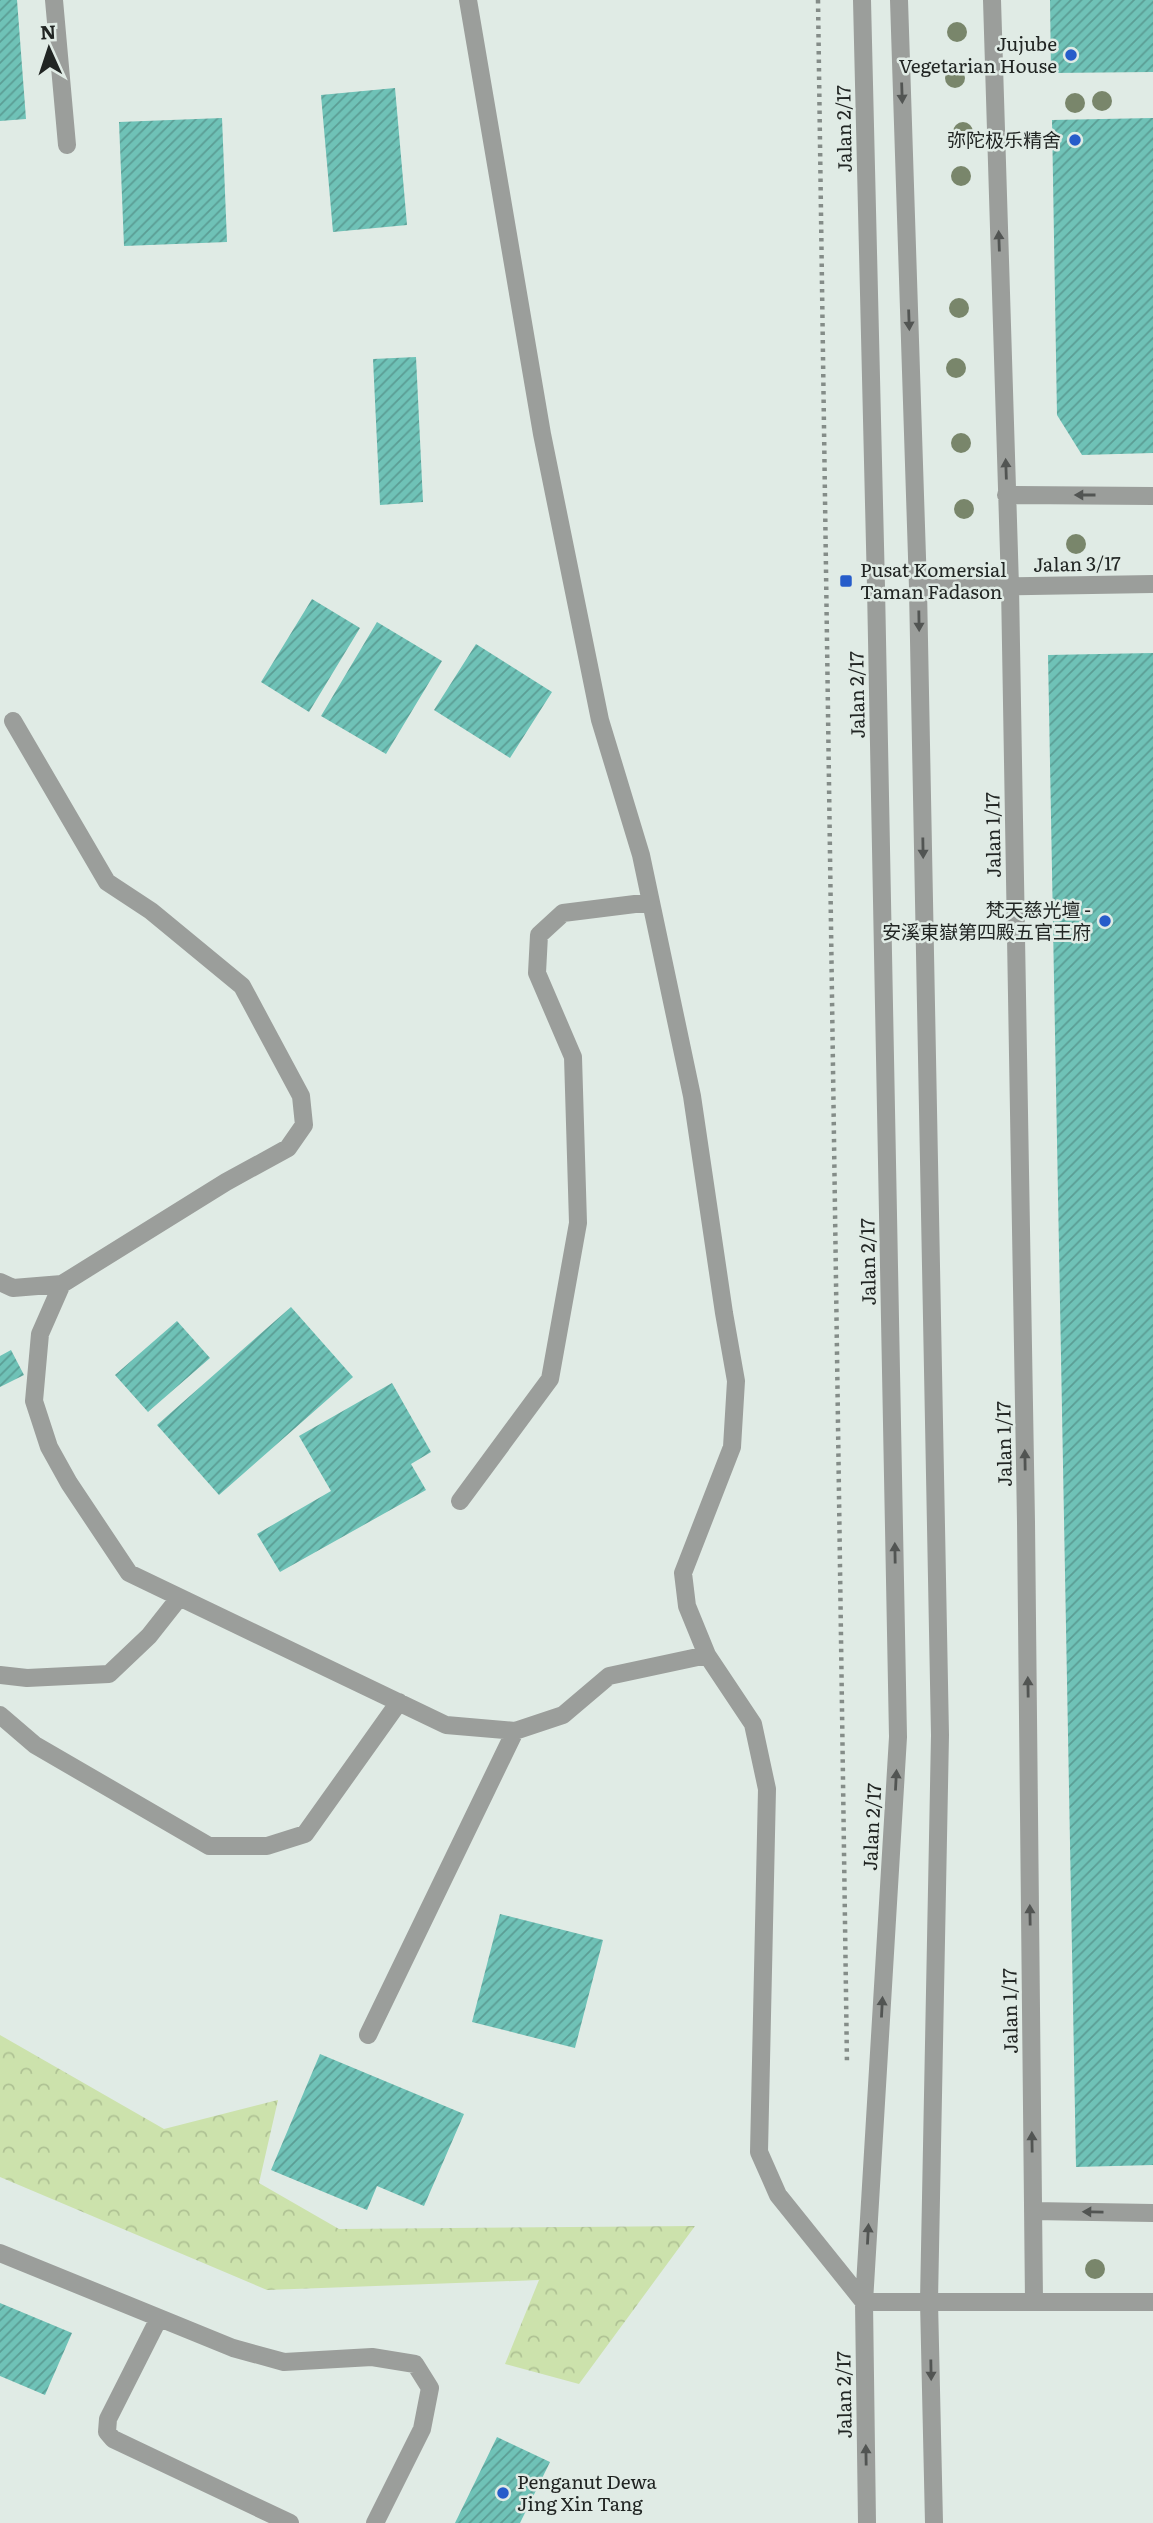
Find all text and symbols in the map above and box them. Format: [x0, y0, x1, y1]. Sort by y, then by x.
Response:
north arrow [14, 14, 84, 84]
text: N [39, 17, 57, 45]
place label: Jujube Vegetarian House [899, 29, 1057, 79]
marker: Jujube Vegetarian House [1063, 47, 1079, 63]
one-way arrow [897, 82, 908, 104]
street label: Jalan 2/17 [828, 85, 858, 173]
place label: 弥陀极乐精舍 [947, 125, 1061, 153]
marker: 弥陀极乐精舍 [1067, 132, 1083, 148]
one-way arrow [993, 230, 1005, 252]
one-way arrow [904, 309, 915, 331]
one-way arrow [1000, 457, 1011, 479]
one-way arrow [1074, 490, 1096, 501]
street label: Jalan 3/17 [1033, 548, 1121, 578]
place label: Pusat Komersial Taman Fadason [860, 555, 1007, 605]
marker: Pusat Komersial Taman Fadason [838, 573, 854, 589]
one-way arrow [913, 610, 924, 632]
street label: Jalan 2/17 [841, 651, 871, 739]
street label: Jalan 1/17 [977, 792, 1007, 878]
one-way arrow [917, 838, 929, 860]
place label: 梵天慈光壇 - 安溪東嶽第四殿五官王府 [882, 895, 1091, 945]
marker: 梵天慈光壇 - 安溪東嶽第四殿五官王府 [1097, 913, 1113, 929]
street label: Jalan 2/17 [852, 1218, 882, 1306]
street label: Jalan 1/17 [988, 1401, 1018, 1487]
one-way arrow [1019, 1449, 1031, 1471]
one-way arrow [889, 1541, 900, 1563]
one-way arrow [1022, 1676, 1034, 1698]
one-way arrow [890, 1769, 901, 1791]
street label: Jalan 2/17 [855, 1782, 887, 1871]
one-way arrow [1024, 1904, 1036, 1926]
street label: Jalan 1/17 [994, 1968, 1024, 2054]
one-way arrow [877, 1996, 888, 2018]
one-way arrow [1026, 2131, 1038, 2153]
one-way arrow [1082, 2206, 1104, 2217]
one-way arrow [863, 2223, 874, 2245]
street label: Jalan 2/17 [828, 2351, 858, 2439]
one-way arrow [925, 2359, 936, 2381]
one-way arrow [860, 2444, 871, 2466]
place label: Penganut Dewa Jing Xin Tang [517, 2467, 658, 2517]
marker: Penganut Dewa Jing Xin Tang [495, 2485, 511, 2501]

